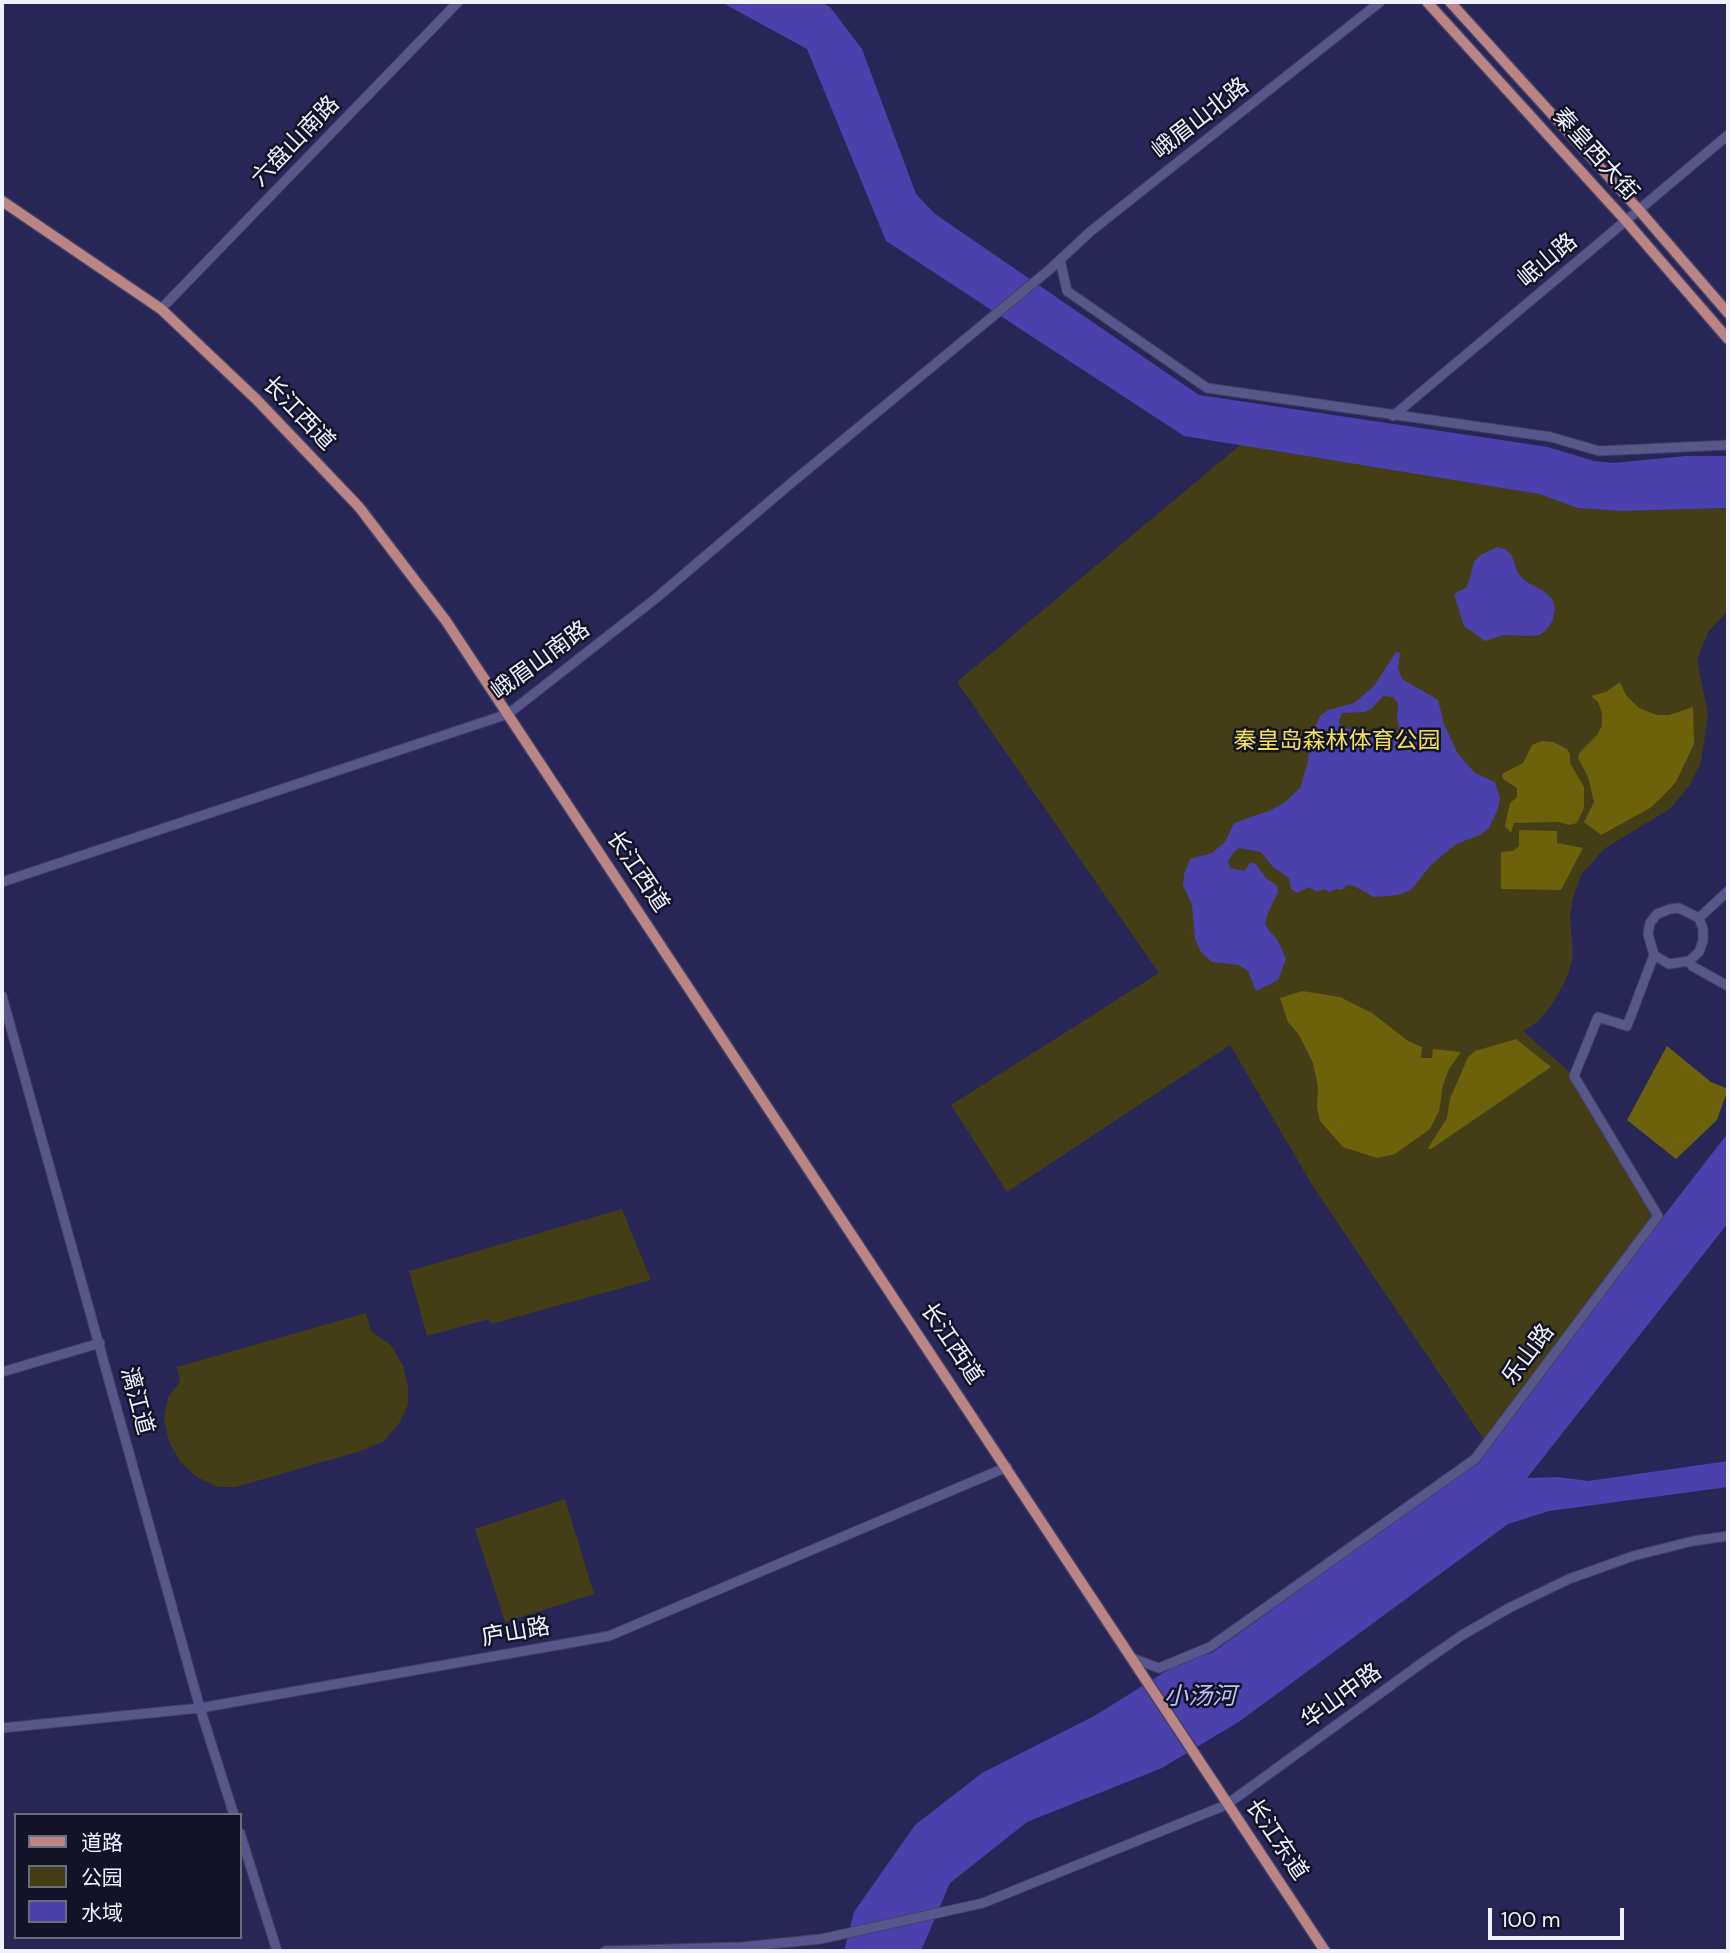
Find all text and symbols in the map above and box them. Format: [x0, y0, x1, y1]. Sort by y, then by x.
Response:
street label: 峨眉山北路 [1147, 73, 1255, 165]
street label: 六盘山南路 [246, 91, 346, 193]
street label: 秦皇西大街 [1546, 103, 1644, 207]
street label: 岷山路 [1513, 228, 1583, 294]
street label: 长江西道 [256, 371, 340, 457]
street label: 峨眉山南路 [486, 616, 596, 706]
park label: 秦皇岛森林体育公园 [1234, 728, 1440, 756]
street label: 长江西道 [600, 826, 674, 918]
street label: 长江西道 [914, 1298, 988, 1390]
street label: 乐山路 [1497, 1319, 1561, 1391]
street label: 漓江道 [114, 1364, 158, 1438]
street label: 庐山路 [480, 1613, 552, 1653]
street label: 华山中路 [1297, 1659, 1387, 1735]
water label: 小汤河 [1164, 1684, 1236, 1712]
street label: 长江东道 [1239, 1794, 1313, 1886]
legend [14, 1813, 242, 1939]
text: 道路 [81, 1829, 123, 1857]
text: 公园 [81, 1864, 123, 1892]
scale bar [1492, 1894, 1628, 1938]
text: 水域 [81, 1899, 123, 1927]
text: 100 m [1501, 1906, 1561, 1934]

